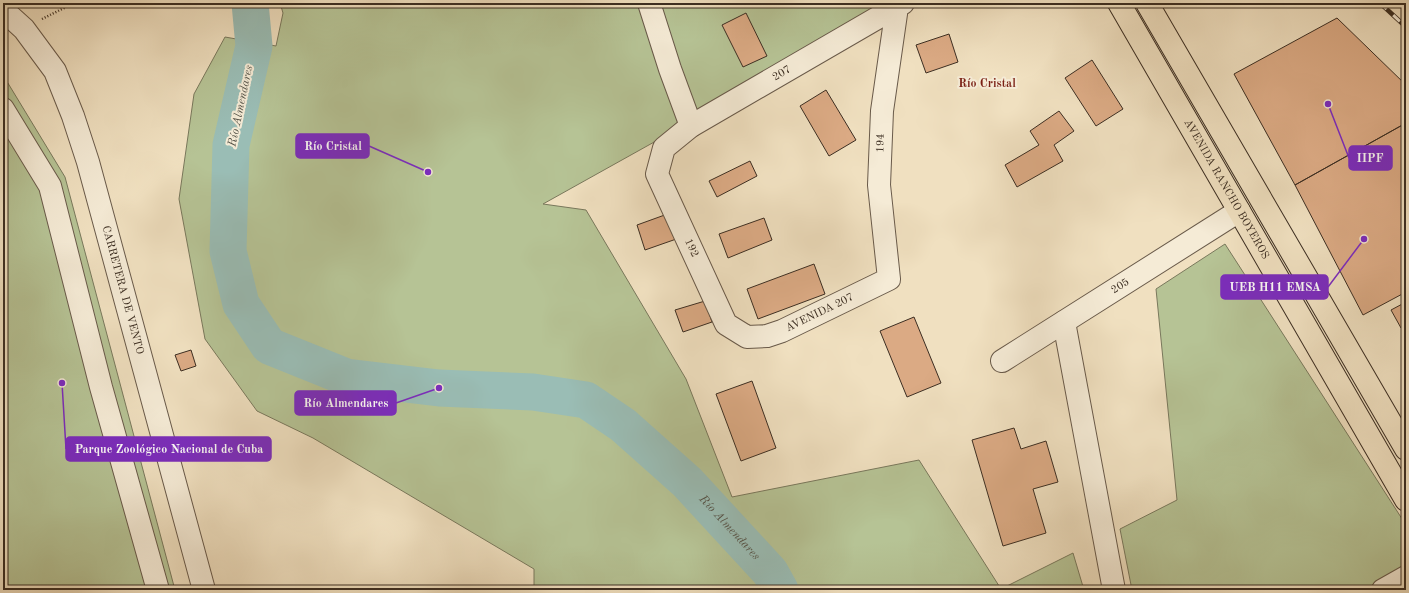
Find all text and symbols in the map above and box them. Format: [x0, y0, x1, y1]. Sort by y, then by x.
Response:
water label: Río Almendares [226, 64, 256, 149]
street label: 207 [771, 64, 793, 83]
district label: Río Cristal [958, 78, 1016, 90]
street label: AVENIDA RANCHO BOYEROS [1182, 118, 1271, 261]
street label: 194 [875, 133, 887, 153]
callout: Río Cristal [296, 134, 369, 158]
text: Río Cristal [304, 141, 362, 153]
callout: IIPF [1349, 146, 1392, 170]
text: IIPF [1356, 153, 1384, 165]
street label: CARRETERA DE VENTO [100, 224, 145, 356]
street label: 192 [682, 237, 700, 259]
callout: UEB H11 EMSA [1221, 275, 1328, 299]
street label: 205 [1109, 276, 1131, 296]
text: UEB H11 EMSA [1229, 282, 1321, 294]
street label: AVENIDA 207 [784, 292, 856, 334]
callout: Río Almendares [295, 391, 396, 415]
text: Río Almendares [304, 398, 389, 410]
callout: Parque Zoológico Nacional de Cuba [66, 437, 271, 461]
text: Parque Zoológico Nacional de Cuba [75, 444, 263, 456]
water label: Río Almendares [696, 492, 762, 563]

